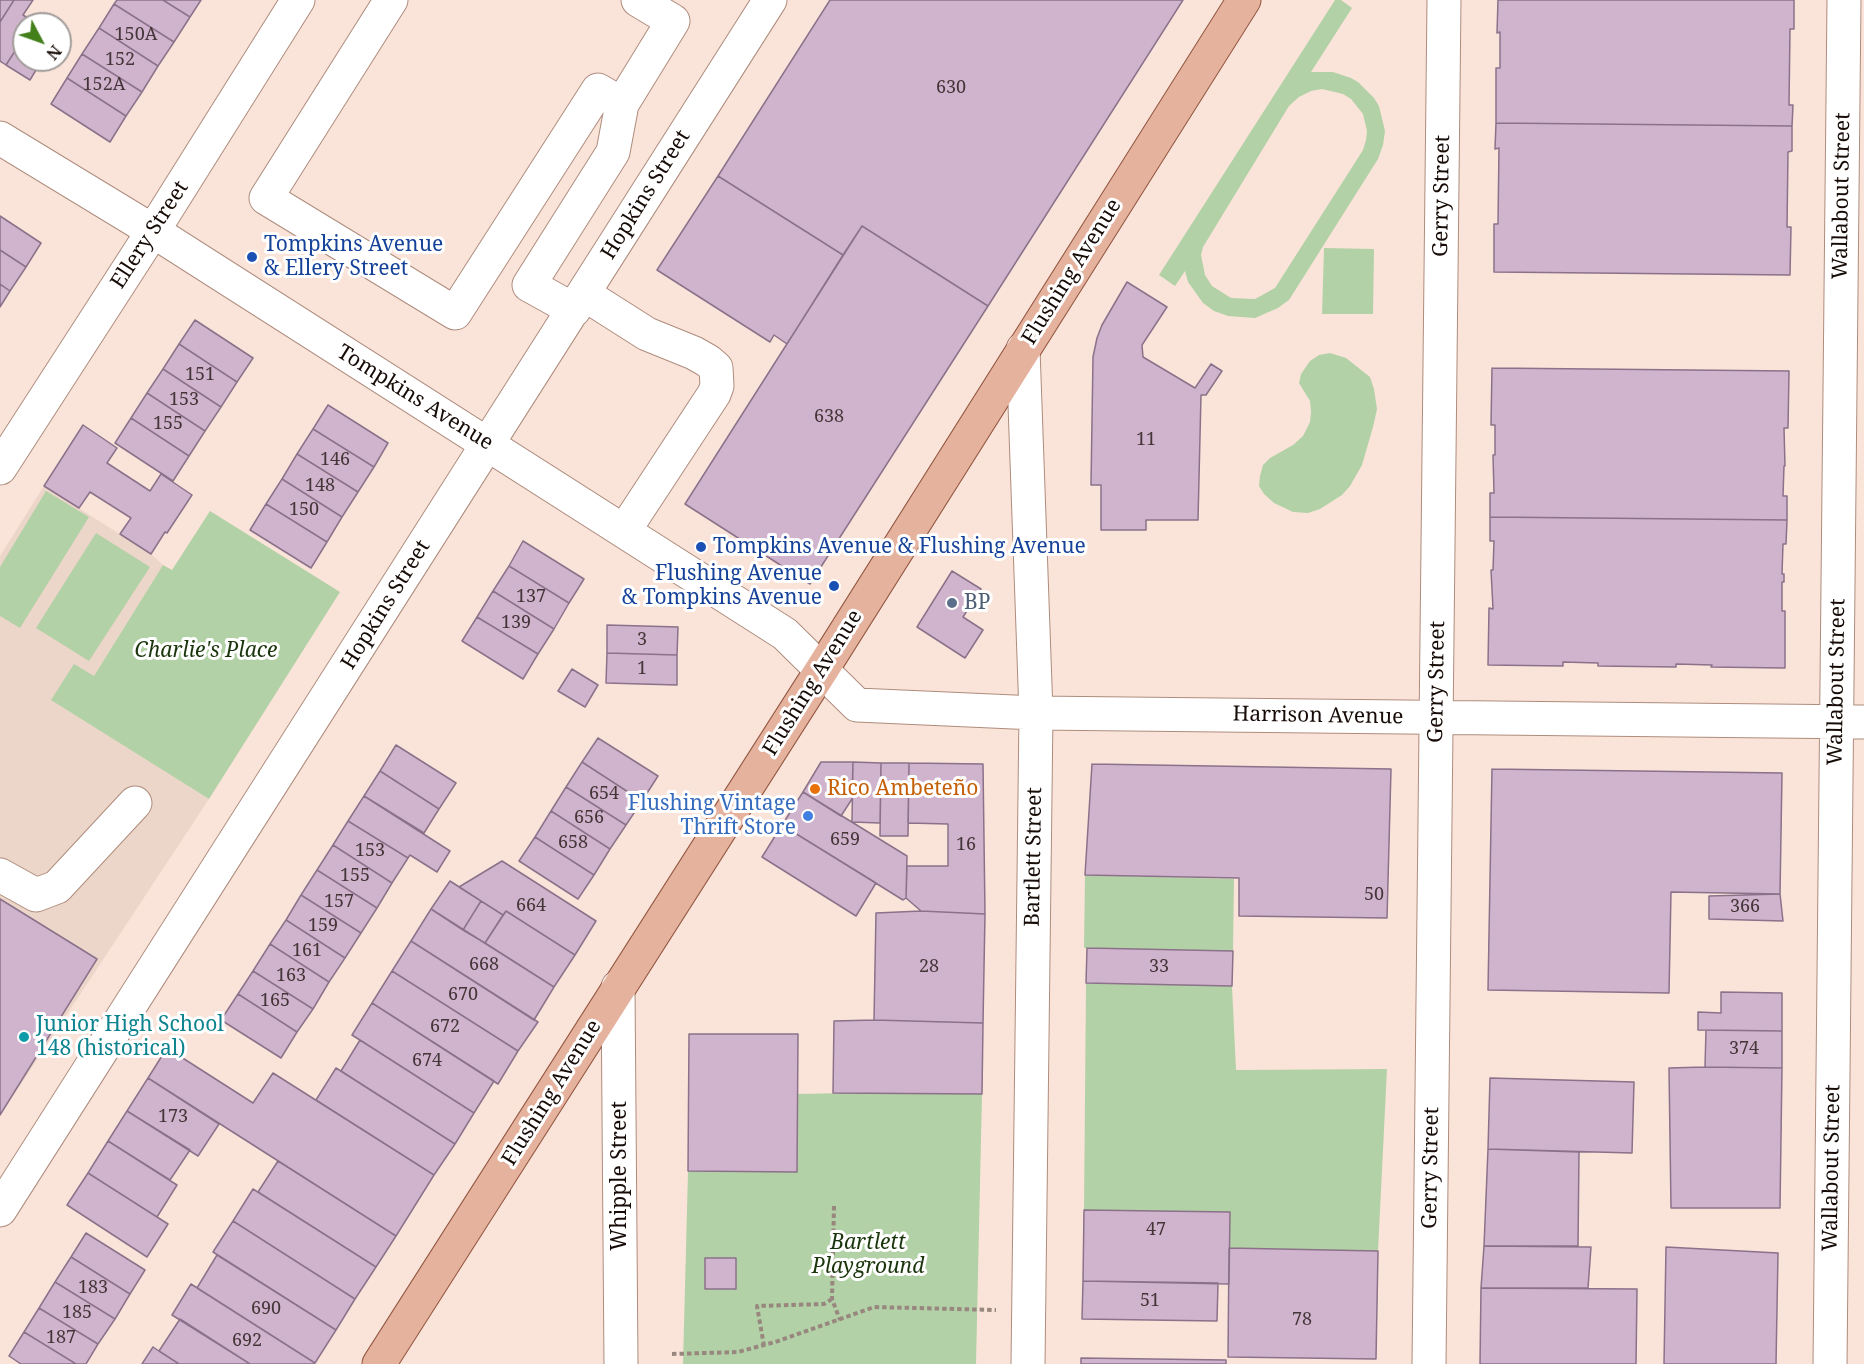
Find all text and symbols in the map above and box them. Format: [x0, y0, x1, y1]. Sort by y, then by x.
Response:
north arrow [12, 12, 72, 72]
house number: 150A [115, 24, 157, 46]
text: N [42, 41, 67, 64]
house number: 152 [105, 49, 135, 71]
house number: 152A [83, 74, 125, 96]
house number: 630 [936, 77, 966, 99]
street label: Wallabout Street [1828, 112, 1856, 280]
street label: Hopkins Street [596, 126, 696, 264]
street label: Gerry Street [1428, 135, 1456, 257]
street label: Ellery Street [106, 177, 194, 293]
street label: Flushing Avenue [1017, 194, 1127, 350]
place label: Tompkins Avenue & Ellery Street [264, 232, 443, 282]
marker: Tompkins Avenue & Ellery Street [245, 250, 259, 264]
street label: Tompkins Avenue [332, 340, 498, 456]
house number: 151 [185, 364, 215, 386]
house number: 153 [169, 389, 199, 411]
house number: 638 [814, 406, 844, 428]
house number: 155 [153, 413, 183, 435]
house number: 11 [1136, 429, 1156, 451]
house number: 146 [320, 449, 350, 471]
house number: 148 [305, 475, 335, 497]
house number: 150 [289, 499, 319, 521]
place label: Tompkins Avenue & Flushing Avenue [713, 534, 1086, 560]
street label: Hopkins Street [336, 536, 436, 674]
marker: Tompkins Avenue & Flushing Avenue [694, 540, 708, 554]
place label: Flushing Avenue & Tompkins Avenue [622, 561, 822, 611]
marker: Flushing Avenue & Tompkins Avenue [827, 579, 841, 593]
house number: 137 [516, 586, 546, 608]
place label: BP [964, 590, 990, 616]
marker: BP [945, 596, 959, 610]
street label: Wallabout Street [1823, 598, 1851, 766]
street label: Flushing Avenue [758, 605, 868, 761]
house number: 139 [501, 612, 531, 634]
street label: Gerry Street [1423, 621, 1451, 743]
house number: 3 [637, 629, 647, 651]
park label: Charlie's Place [135, 638, 277, 664]
house number: 1 [637, 658, 647, 680]
street label: Harrison Avenue [1232, 702, 1404, 730]
place label: Rico Ambeteño [827, 776, 978, 802]
marker: Rico Ambeteño [808, 782, 822, 796]
house number: 654 [589, 783, 619, 805]
street label: Bartlett Street [1020, 787, 1048, 927]
place label: Flushing Vintage Thrift Store [628, 791, 796, 841]
house number: 656 [574, 807, 604, 829]
marker: Flushing Vintage Thrift Store [801, 809, 815, 823]
house number: 659 [830, 829, 860, 851]
house number: 658 [558, 832, 588, 854]
house number: 16 [956, 834, 976, 856]
house number: 153 [355, 840, 385, 862]
house number: 155 [340, 865, 370, 887]
house number: 50 [1364, 884, 1384, 906]
house number: 157 [324, 891, 354, 913]
house number: 664 [516, 895, 546, 917]
house number: 366 [1730, 896, 1760, 918]
house number: 159 [308, 915, 338, 937]
house number: 161 [292, 940, 322, 962]
house number: 668 [469, 954, 499, 976]
house number: 28 [919, 956, 939, 978]
house number: 33 [1149, 956, 1169, 978]
house number: 163 [276, 965, 306, 987]
house number: 670 [448, 984, 478, 1006]
house number: 165 [260, 990, 290, 1012]
place label: Junior High School 148 (historical) [36, 1012, 224, 1062]
street label: Flushing Avenue [497, 1015, 607, 1171]
house number: 672 [430, 1016, 460, 1038]
marker: Junior High School 148 (historical) [17, 1030, 31, 1044]
house number: 374 [1729, 1038, 1759, 1060]
house number: 674 [412, 1050, 442, 1072]
street label: Wallabout Street [1818, 1084, 1846, 1252]
street label: Whipple Street [607, 1101, 633, 1251]
house number: 173 [158, 1106, 188, 1128]
street label: Gerry Street [1417, 1107, 1445, 1229]
house number: 47 [1146, 1219, 1166, 1241]
park label: Bartlett Playground [812, 1230, 924, 1280]
house number: 183 [78, 1277, 108, 1299]
house number: 51 [1140, 1290, 1160, 1312]
house number: 690 [251, 1298, 281, 1320]
house number: 185 [62, 1302, 92, 1324]
house number: 78 [1292, 1309, 1312, 1331]
house number: 187 [46, 1327, 76, 1349]
house number: 692 [232, 1330, 262, 1352]

